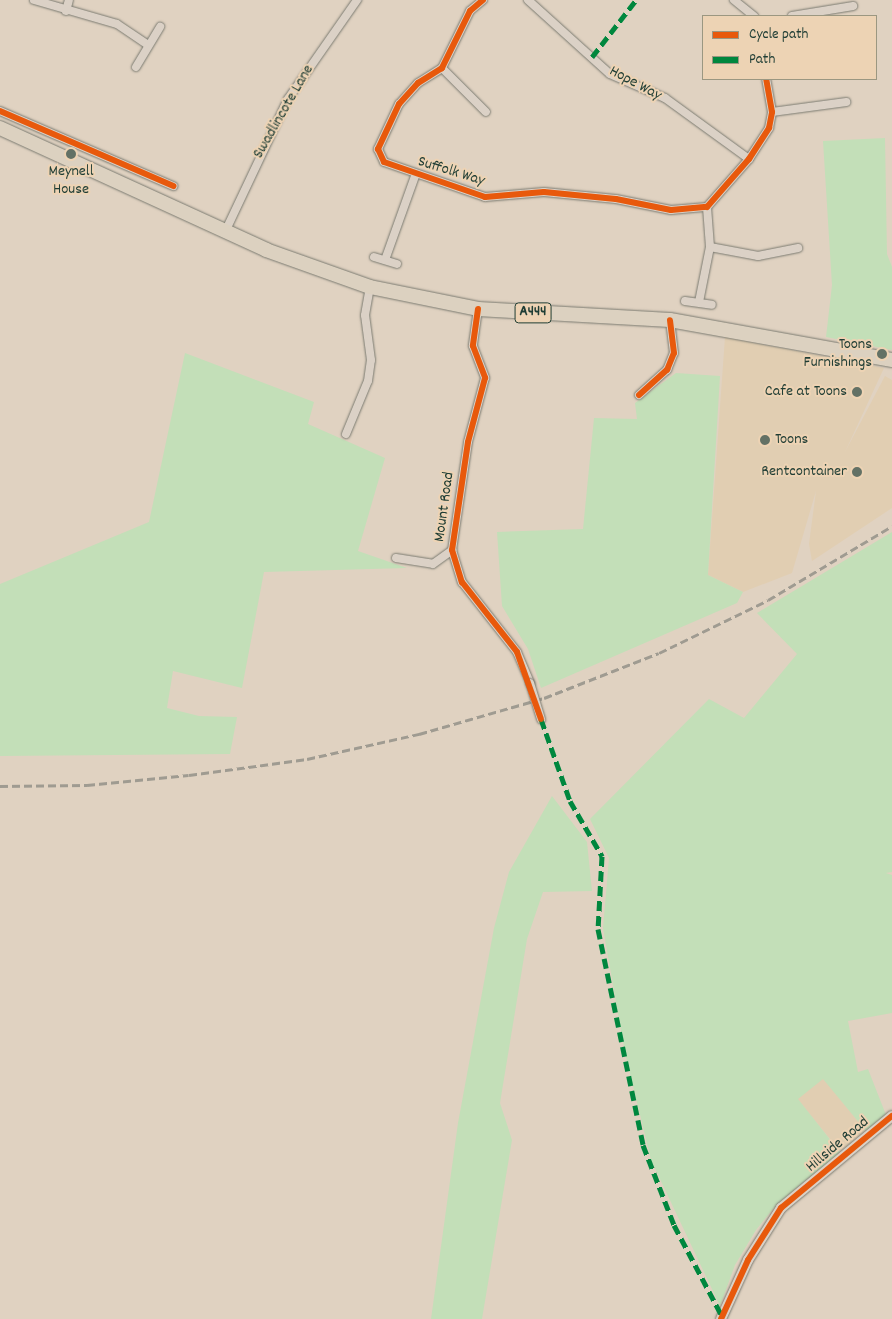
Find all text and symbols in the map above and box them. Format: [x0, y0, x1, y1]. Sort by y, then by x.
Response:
legend [702, 15, 877, 80]
text: Cycle path [749, 24, 808, 46]
text: Path [749, 49, 775, 71]
street label: Swadlincote Lane [249, 62, 319, 162]
street label: Hope Way [606, 62, 664, 106]
marker: Meynell House [65, 148, 77, 160]
street label: Suffolk Way [415, 153, 487, 191]
place label: Meynell House [49, 162, 93, 200]
road number: A444 [514, 300, 552, 326]
place label: Toons Furnishings [804, 335, 872, 373]
marker: Toons Furnishings [876, 348, 888, 360]
place label: Cafe at Toons [765, 382, 847, 402]
marker: Cafe at Toons [851, 386, 863, 398]
place label: Toons [775, 430, 808, 450]
marker: Toons [759, 434, 771, 446]
place label: Rentcontainer [761, 462, 847, 482]
marker: Rentcontainer [851, 466, 863, 478]
street label: Mount Road [431, 471, 459, 543]
street label: Hillside Road [803, 1113, 873, 1177]

